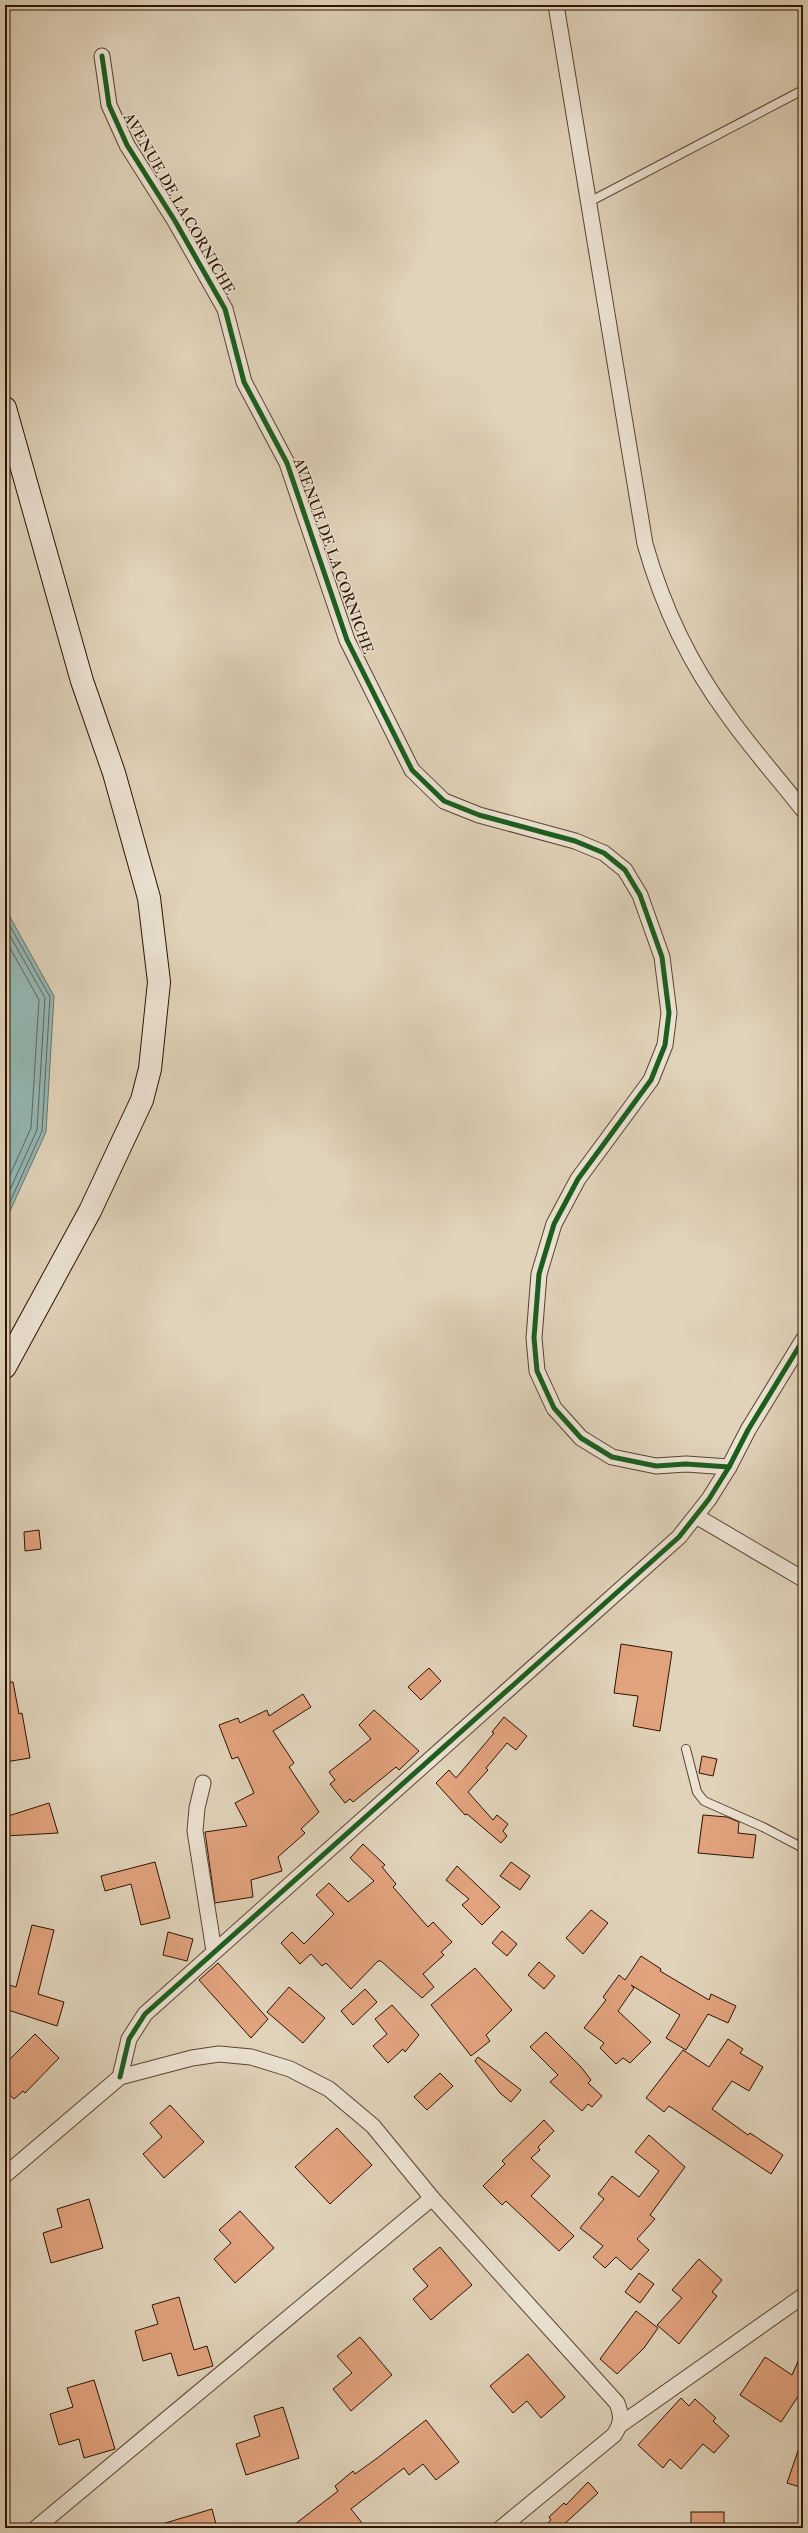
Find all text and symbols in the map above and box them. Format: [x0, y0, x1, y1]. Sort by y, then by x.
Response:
street label: AVENUE DE LA CORNICHE [119, 109, 239, 299]
street label: AVENUE DE LA CORNICHE [288, 455, 377, 657]

